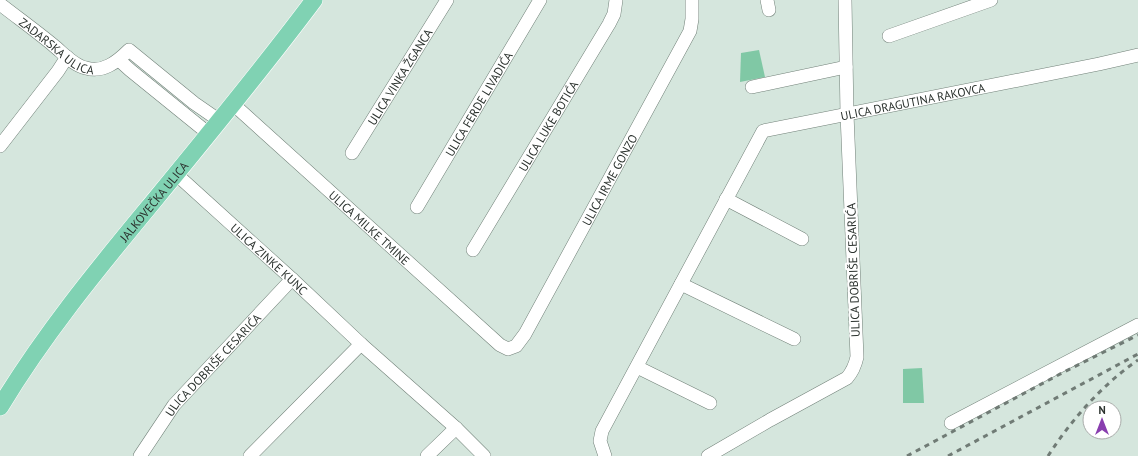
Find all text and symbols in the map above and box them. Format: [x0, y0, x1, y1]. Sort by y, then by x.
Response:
street label: ZADARSKA ULICA [16, 14, 95, 77]
street label: ULICA VINKA ŽGANCA [364, 26, 435, 127]
street label: ULICA FERDE LIVADIĆA [441, 49, 515, 159]
street label: ULICA LUKE BOTIĆA [515, 78, 581, 174]
street label: ULICA DRAGUTINA RAKOVCA [839, 79, 986, 123]
street label: ULICA IRME GONZO [578, 131, 640, 228]
street label: JALKOVEČKA ULICA [116, 158, 191, 245]
street label: ULICA MILKE TMINE [326, 187, 413, 268]
street label: ULICA DOBRIŠE CESARIĆA [843, 203, 863, 337]
street label: ULICA ZINKE KUNC [228, 220, 311, 298]
street label: ULICA DOBRIŠE CESARIĆA [161, 310, 264, 419]
north arrow [1082, 400, 1122, 440]
text: N [1098, 403, 1106, 417]

